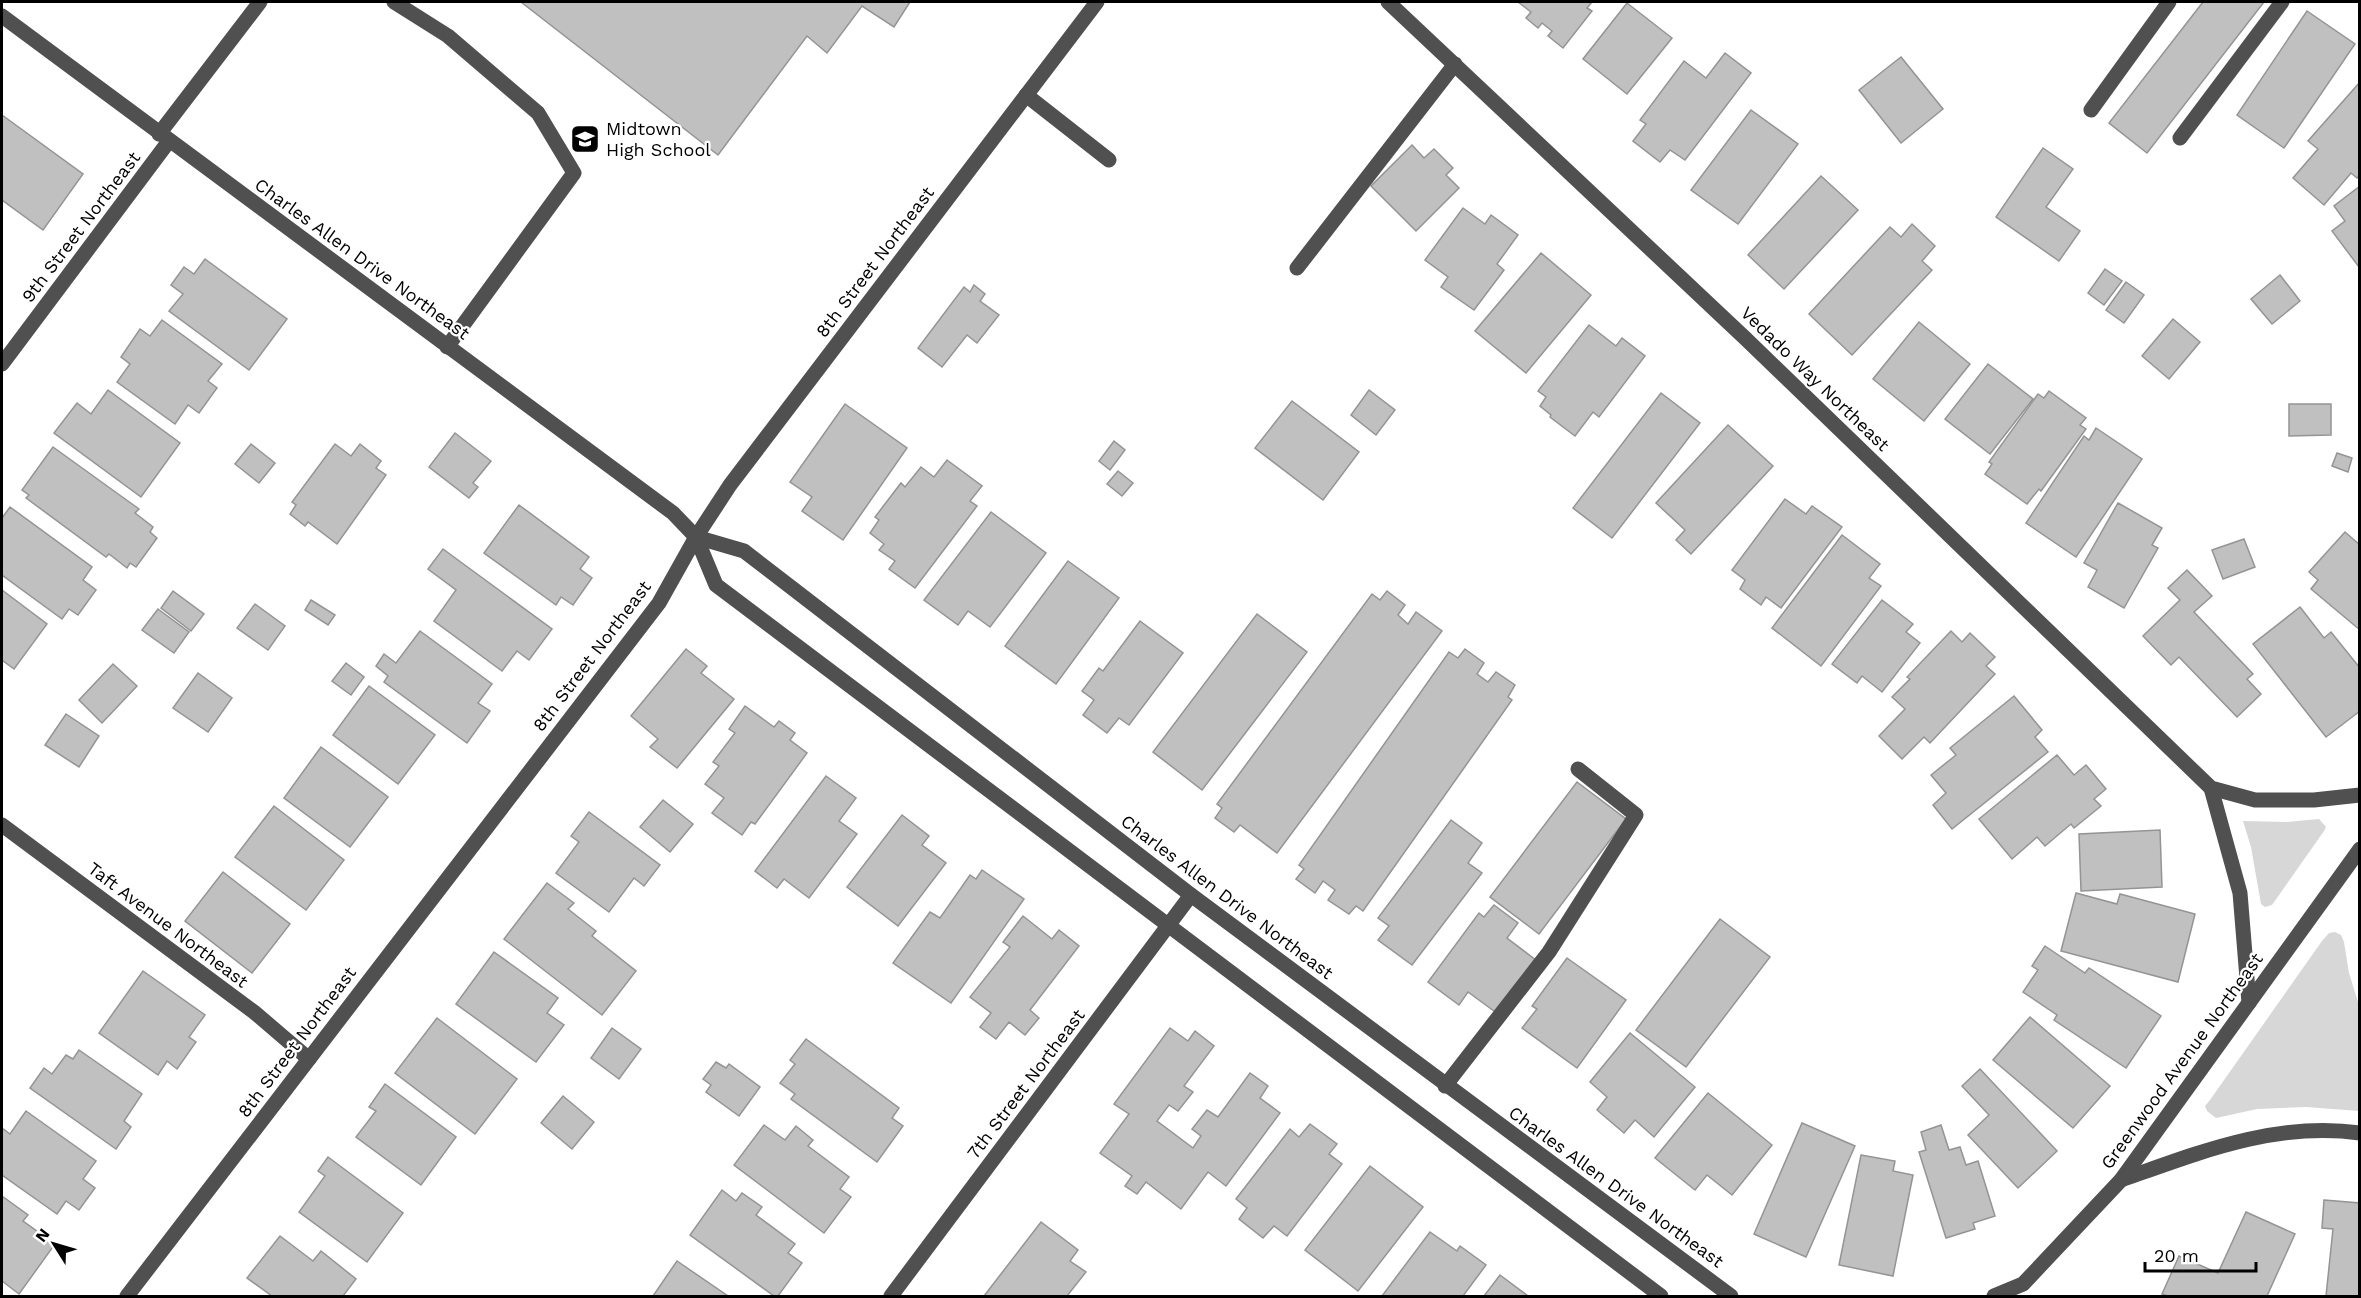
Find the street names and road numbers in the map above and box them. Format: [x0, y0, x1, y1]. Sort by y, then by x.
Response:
street label: 9th Street Northeast [17, 147, 144, 306]
street label: Charles Allen Drive Northeast [251, 174, 474, 344]
street label: 8th Street Northeast [811, 182, 938, 341]
street label: Vedado Way Northeast [1737, 302, 1894, 456]
street label: 8th Street Northeast [528, 576, 655, 735]
street label: Charles Allen Drive Northeast [1117, 810, 1338, 984]
street label: Taft Avenue Northeast [84, 858, 253, 992]
street label: Greenwood Avenue Northeast [2096, 948, 2267, 1173]
street label: 8th Street Northeast [233, 962, 360, 1121]
street label: 7th Street Northeast [962, 1004, 1089, 1163]
street label: Charles Allen Drive Northeast [1505, 1102, 1728, 1272]

